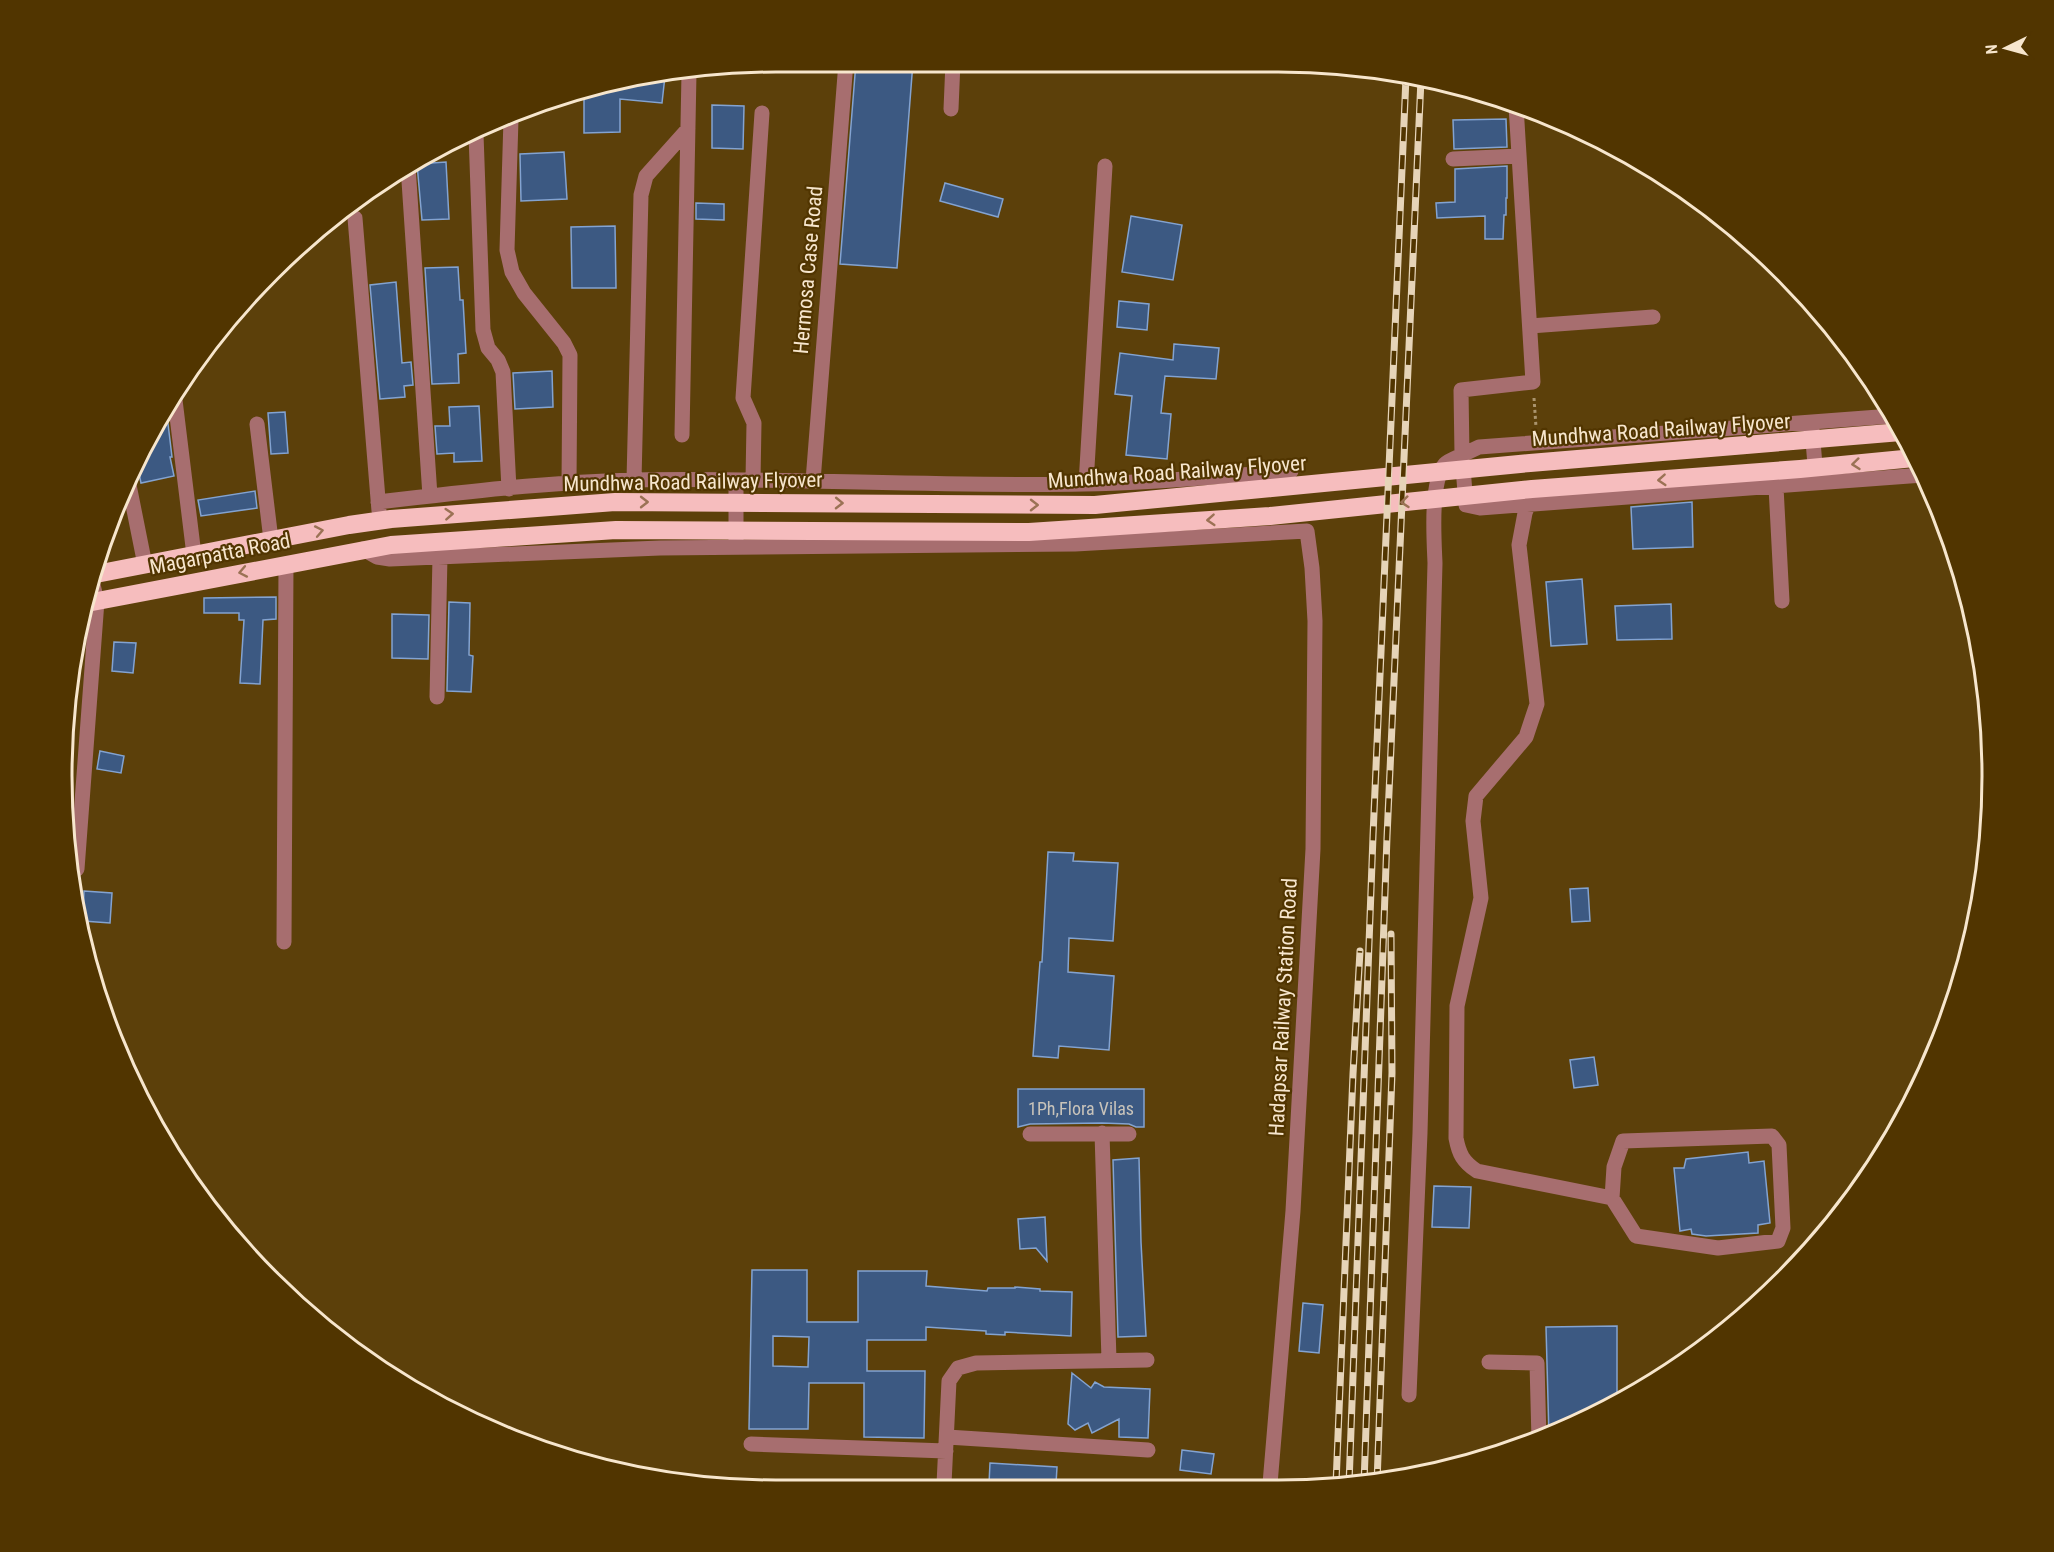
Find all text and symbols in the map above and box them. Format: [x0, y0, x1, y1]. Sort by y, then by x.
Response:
north arrow [1976, 18, 2036, 78]
text: N [1982, 44, 2001, 55]
street label: Hermosa Case Road [789, 185, 827, 355]
street label: Mundhwa Road Railway Flyover [1531, 409, 1791, 451]
street label: Mundhwa Road Railway Flyover [1047, 451, 1307, 493]
one-way arrow [1852, 457, 1861, 470]
street label: Mundhwa Road Railway Flyover [563, 468, 823, 496]
one-way arrow [1657, 473, 1666, 486]
one-way arrow [1400, 495, 1409, 508]
one-way arrow [639, 496, 648, 508]
one-way arrow [834, 497, 843, 509]
one-way arrow [1029, 499, 1038, 511]
one-way arrow [445, 508, 454, 521]
one-way arrow [1206, 513, 1215, 526]
one-way arrow [313, 525, 323, 538]
street label: Magarpatta Road [148, 529, 292, 579]
one-way arrow [239, 565, 249, 578]
street label: Hadapsar Railway Station Road [1264, 877, 1302, 1137]
house number: 1Ph,Flora Vilas [1028, 1098, 1134, 1119]

